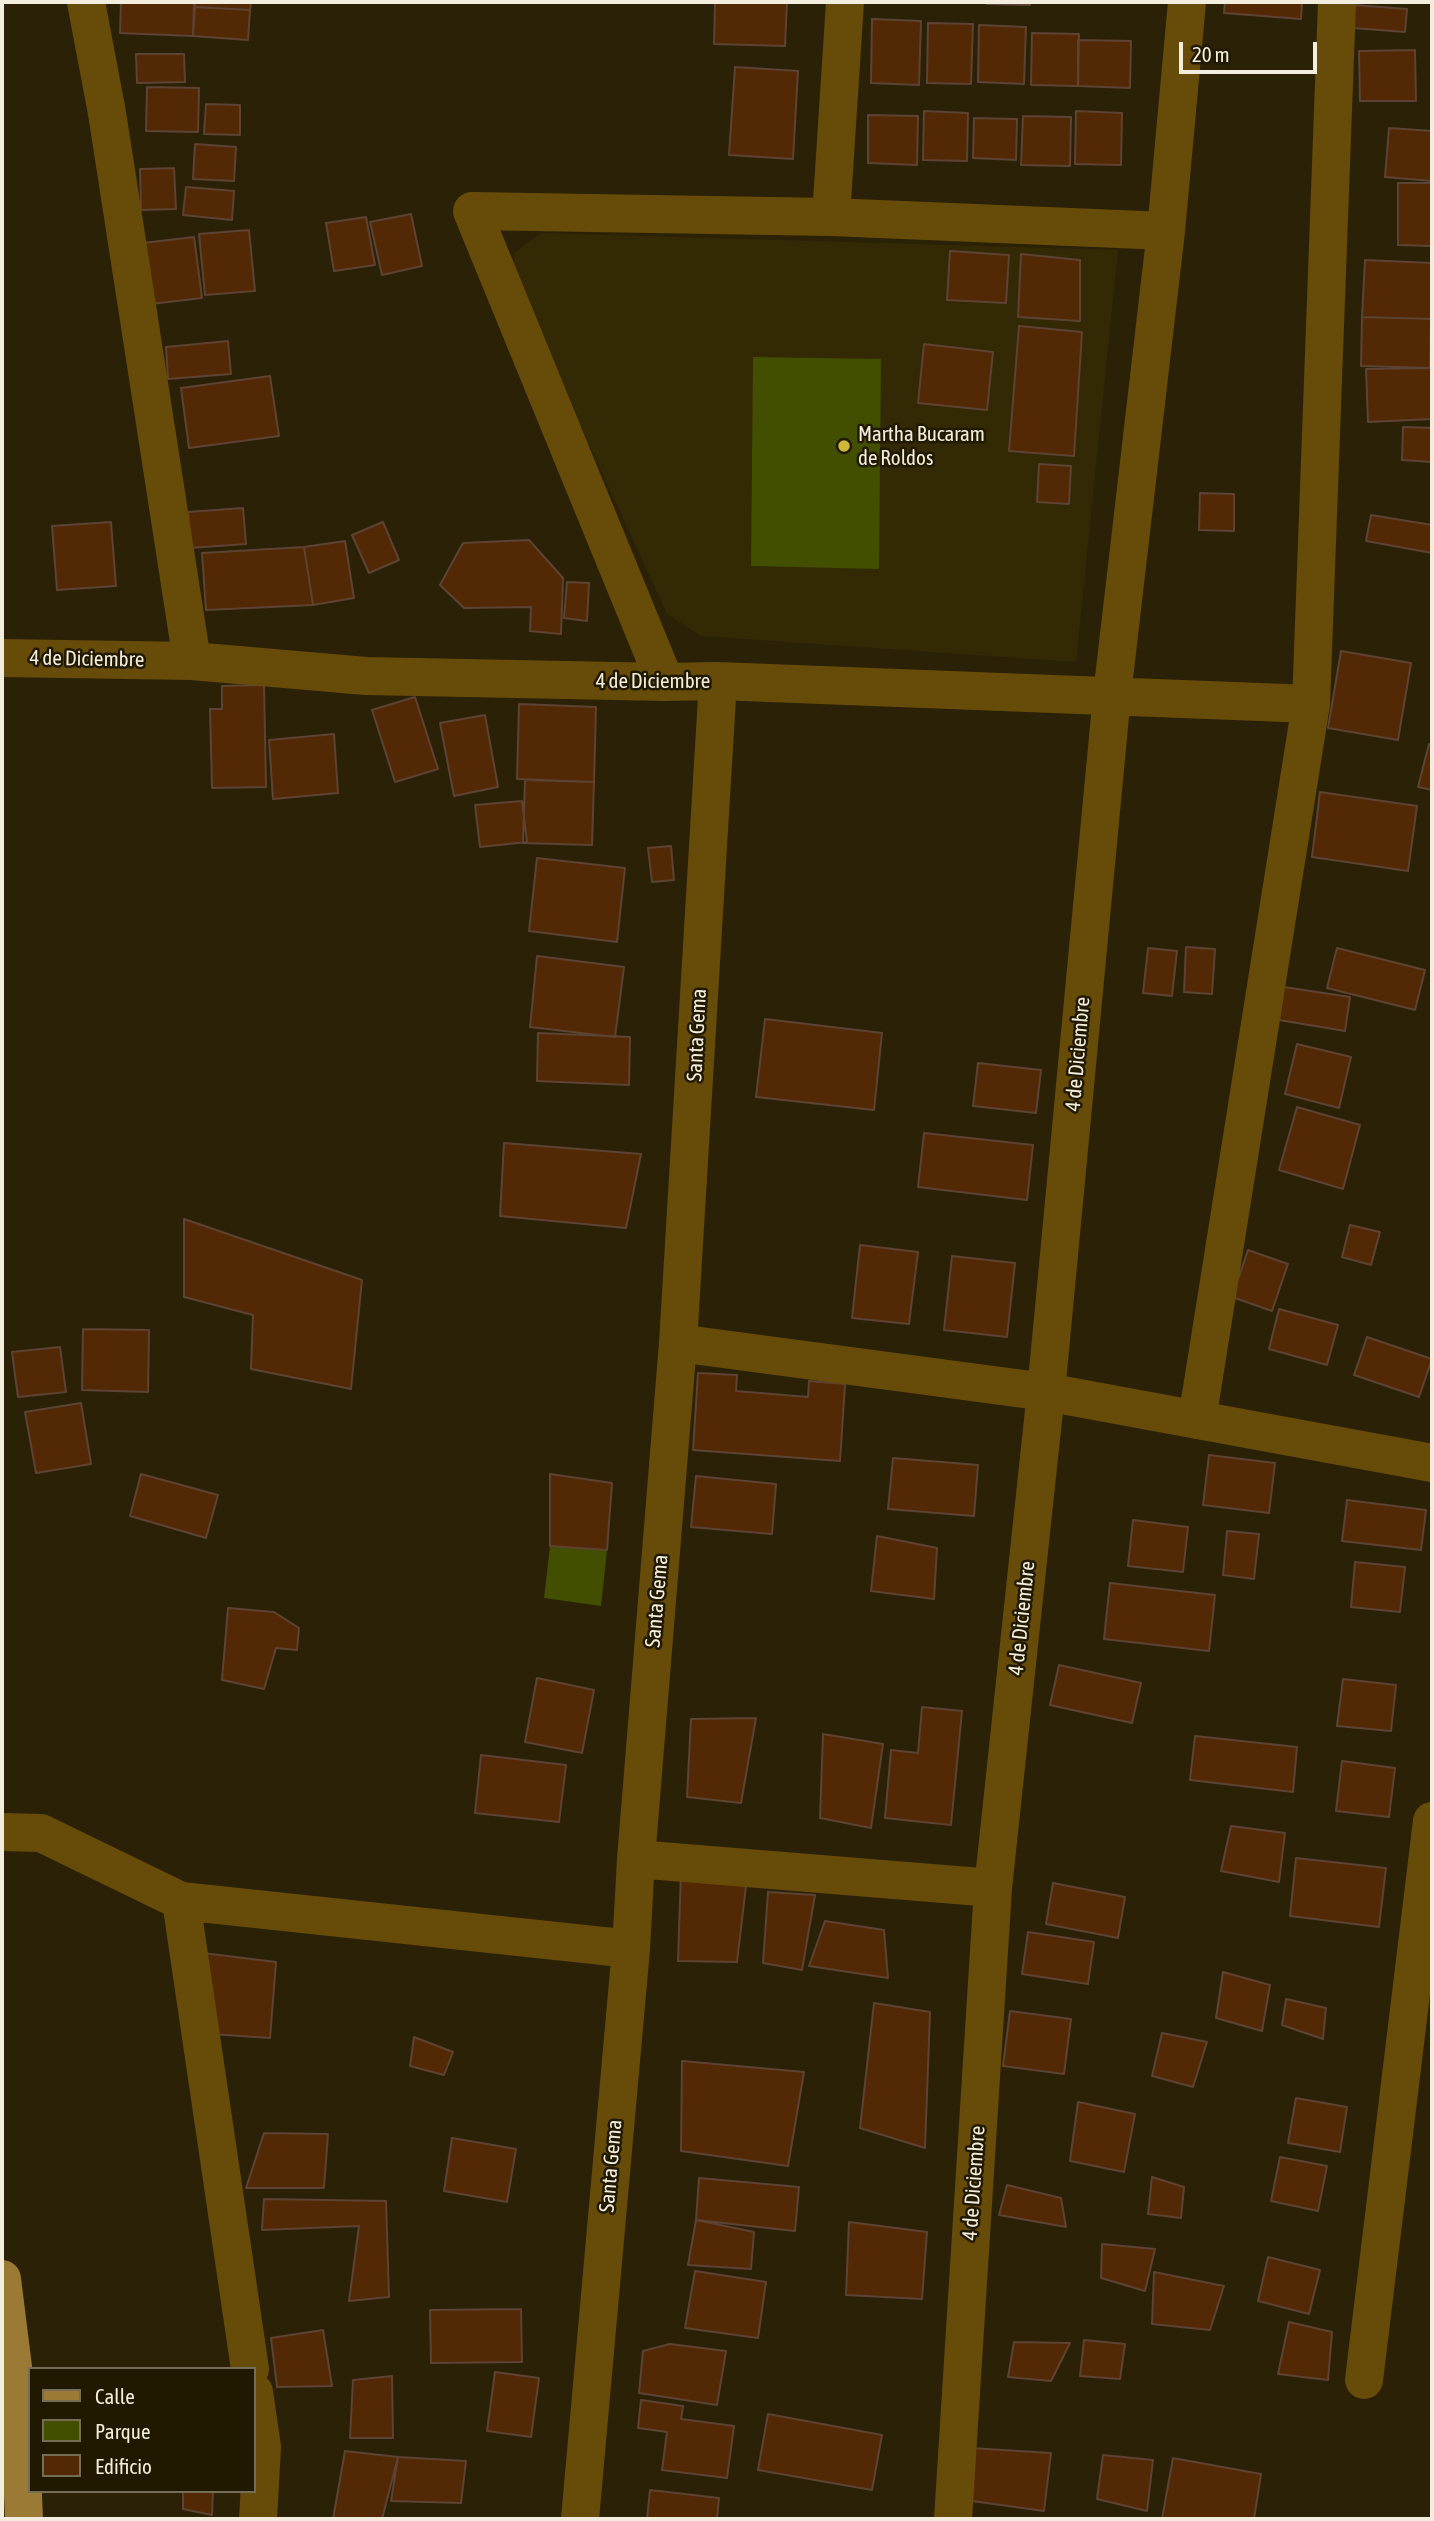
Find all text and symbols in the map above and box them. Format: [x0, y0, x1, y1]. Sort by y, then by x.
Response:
scale bar [1182, 28, 1320, 72]
text: 20 m [1192, 42, 1230, 66]
place label: Martha Bucaram de Roldos [858, 421, 985, 471]
marker: Martha Bucaram de Roldos [836, 438, 852, 454]
street label: 4 de Diciembre [29, 645, 145, 673]
street label: 4 de Diciembre [596, 668, 710, 694]
street label: Santa Gema [682, 988, 712, 1082]
street label: 4 de Diciembre [1060, 996, 1096, 1112]
street label: Santa Gema [640, 1554, 674, 1648]
street label: 4 de Diciembre [1003, 1560, 1041, 1676]
street label: Santa Gema [594, 2119, 628, 2213]
street label: 4 de Diciembre [957, 2125, 991, 2241]
legend [28, 2367, 256, 2493]
text: Calle [95, 2384, 135, 2408]
text: Parque [95, 2419, 150, 2443]
text: Edificio [95, 2454, 152, 2478]

